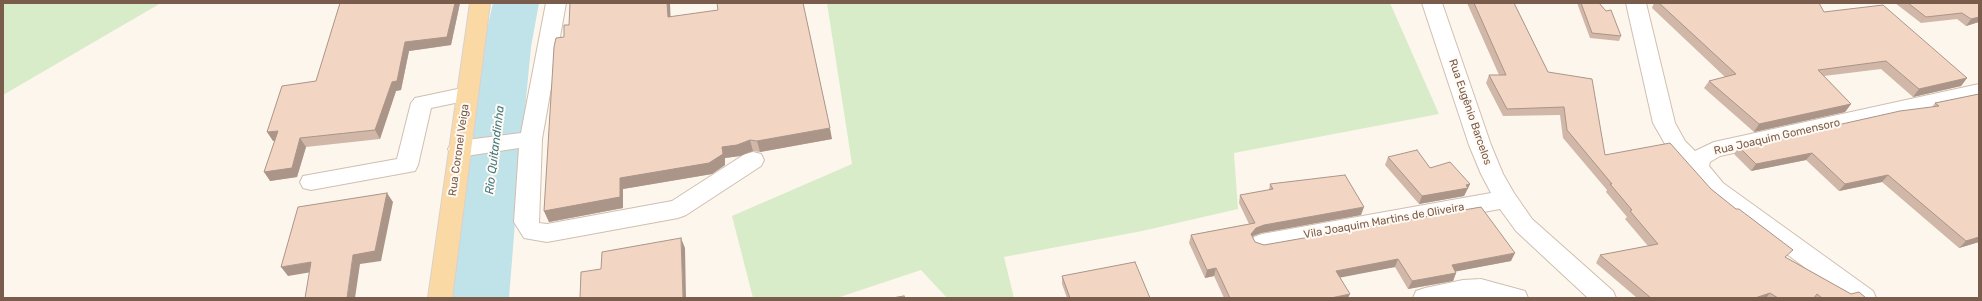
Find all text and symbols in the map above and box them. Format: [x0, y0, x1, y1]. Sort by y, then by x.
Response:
street label: Rua Eugênio Barcelos [1446, 57, 1494, 167]
street label: Rua Coronel Veiga [446, 103, 472, 197]
water label: Rio Quitandinha [482, 105, 508, 195]
street label: Rua Joaquim Gomensoro [1713, 116, 1841, 158]
street label: Vila Joaquim Martins de Oliveira [1303, 200, 1465, 242]

